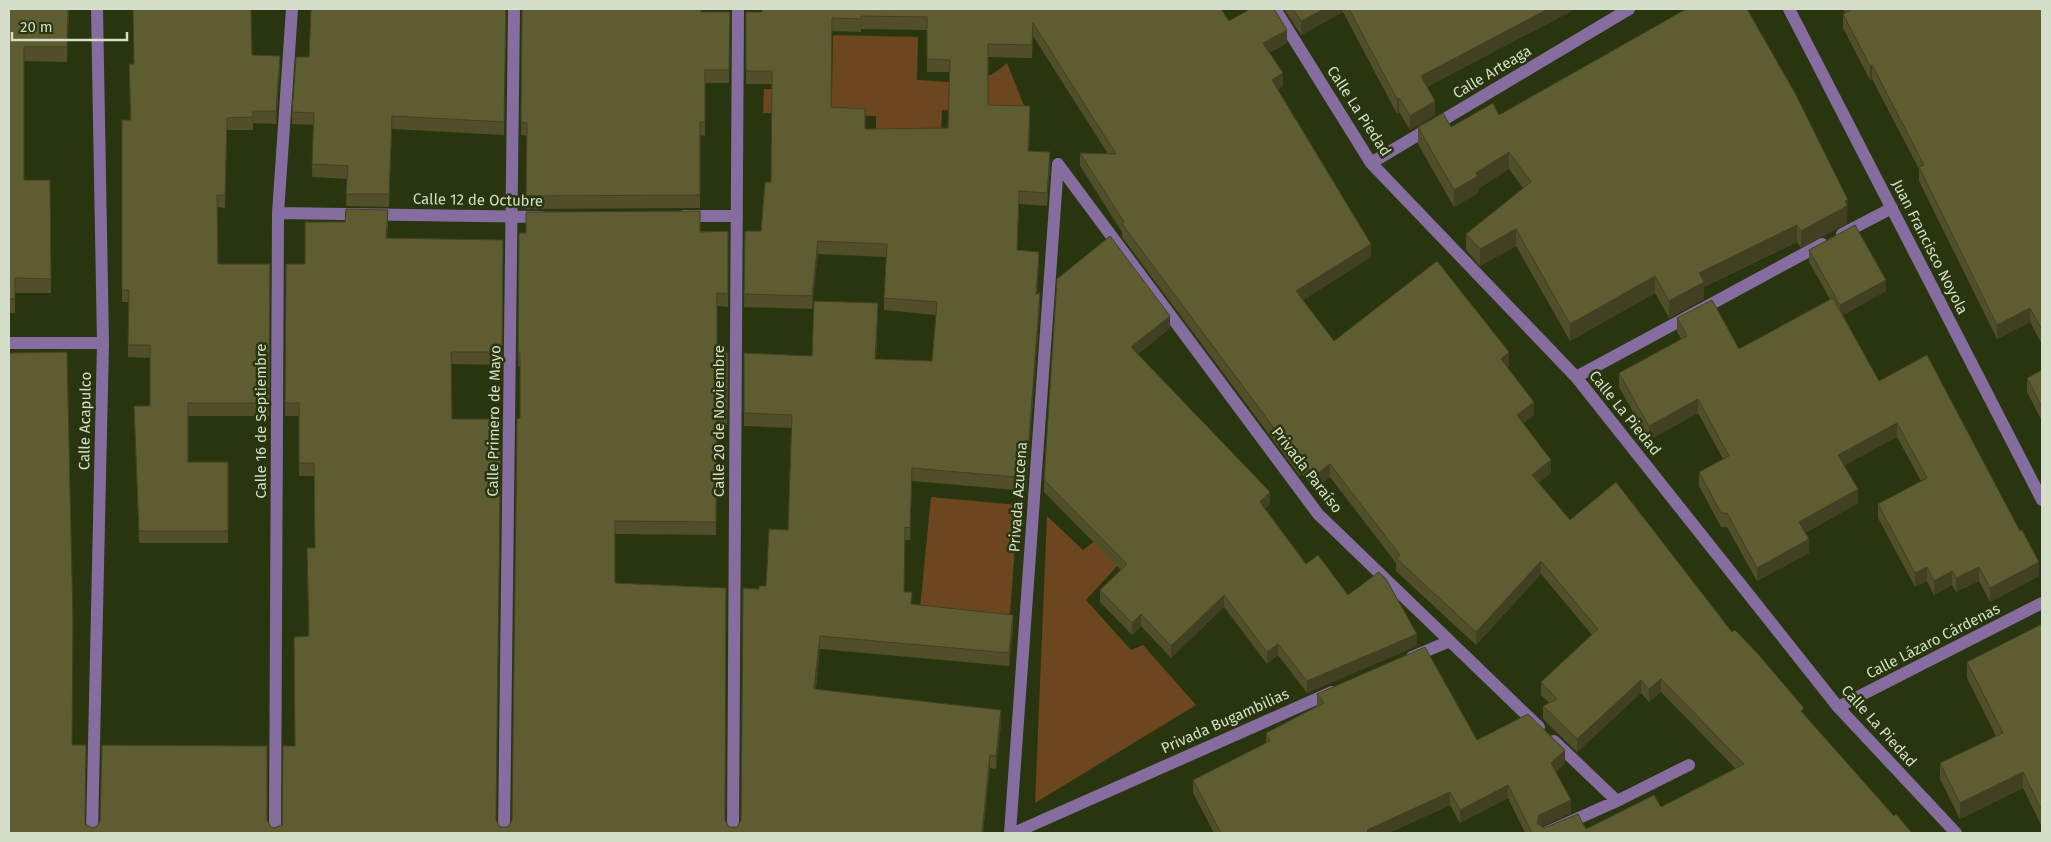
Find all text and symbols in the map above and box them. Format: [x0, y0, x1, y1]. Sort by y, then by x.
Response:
scale bar [12, 10, 128, 42]
text: 20 m [20, 18, 53, 36]
street label: Calle Arteaga [1449, 42, 1535, 102]
street label: Calle La Piedad [1323, 63, 1395, 159]
street label: Juan Francisco Noyola [1888, 177, 1972, 317]
street label: Calle 12 de Octubre [413, 190, 543, 210]
street label: Calle 16 de Septiembre [252, 343, 270, 499]
street label: Calle Primero de Mayo [484, 345, 504, 497]
street label: Calle 20 de Noviembre [710, 345, 728, 497]
street label: Calle La Piedad [1585, 367, 1665, 459]
street label: Calle Acapulco [75, 372, 95, 470]
street label: Privada Paraíso [1268, 423, 1346, 517]
street label: Privada Azucena [1005, 441, 1031, 553]
street label: Calle Lázaro Cárdenas [1863, 599, 2003, 683]
street label: Calle La Piedad [1838, 681, 1920, 771]
street label: Privada Bugambilias [1158, 685, 1292, 757]

